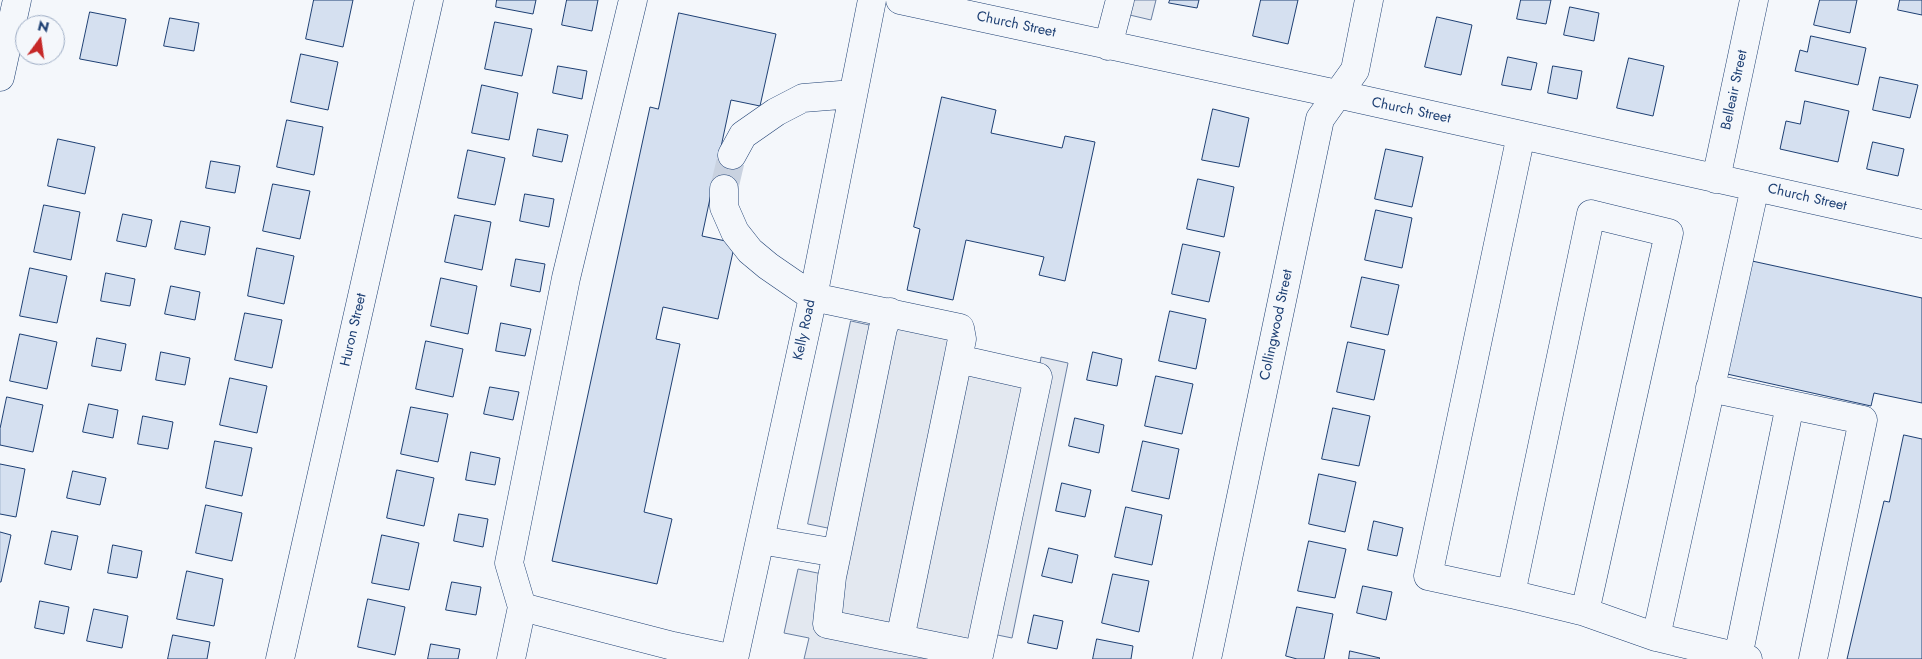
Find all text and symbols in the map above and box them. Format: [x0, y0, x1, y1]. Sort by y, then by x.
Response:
street label: Church Street [975, 8, 1057, 42]
north arrow [15, 15, 65, 65]
text: N [36, 15, 51, 37]
street label: Belleair Street [1718, 48, 1752, 132]
street label: Church Street [1370, 94, 1452, 128]
street label: Church Street [1766, 181, 1848, 215]
street label: Collingwood Street [1257, 268, 1297, 382]
street label: Huron Street [337, 292, 371, 368]
street label: Kelly Road [790, 298, 820, 362]

